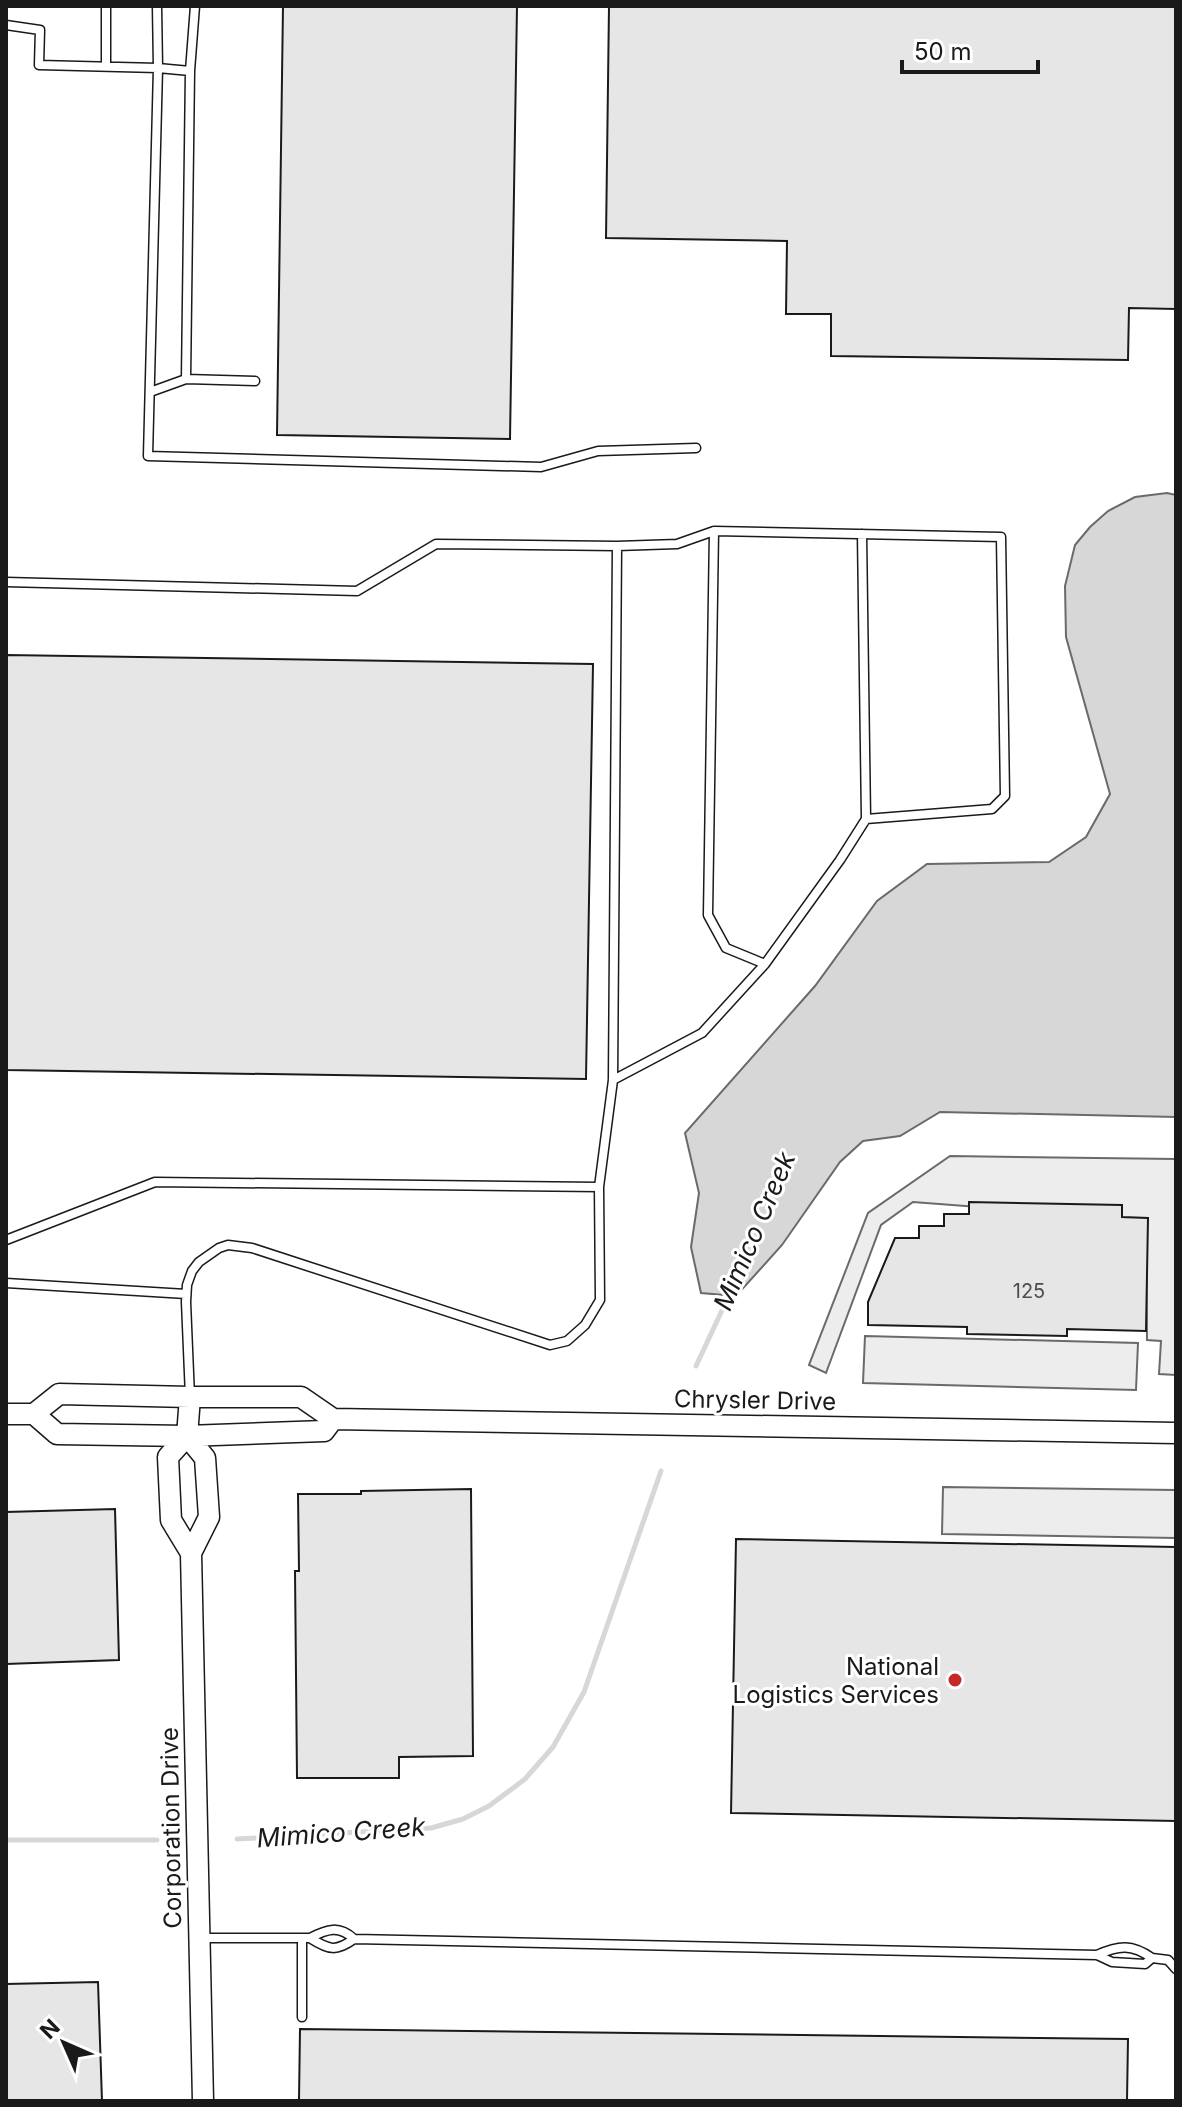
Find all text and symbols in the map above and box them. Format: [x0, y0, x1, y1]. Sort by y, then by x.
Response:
scale bar [902, 24, 1038, 74]
text: 50 m [914, 37, 972, 66]
water label: Mimico Creek [707, 1146, 802, 1315]
house number: 125 [1013, 1279, 1045, 1303]
street label: Chrysler Drive [674, 1384, 836, 1416]
place label: National Logistics Services [733, 1652, 939, 1709]
marker: National Logistics Services [946, 1671, 964, 1689]
street label: Corporation Drive [155, 1727, 187, 1929]
water label: Mimico Creek [256, 1811, 427, 1853]
north arrow [24, 2003, 104, 2083]
text: N [35, 2014, 65, 2044]

